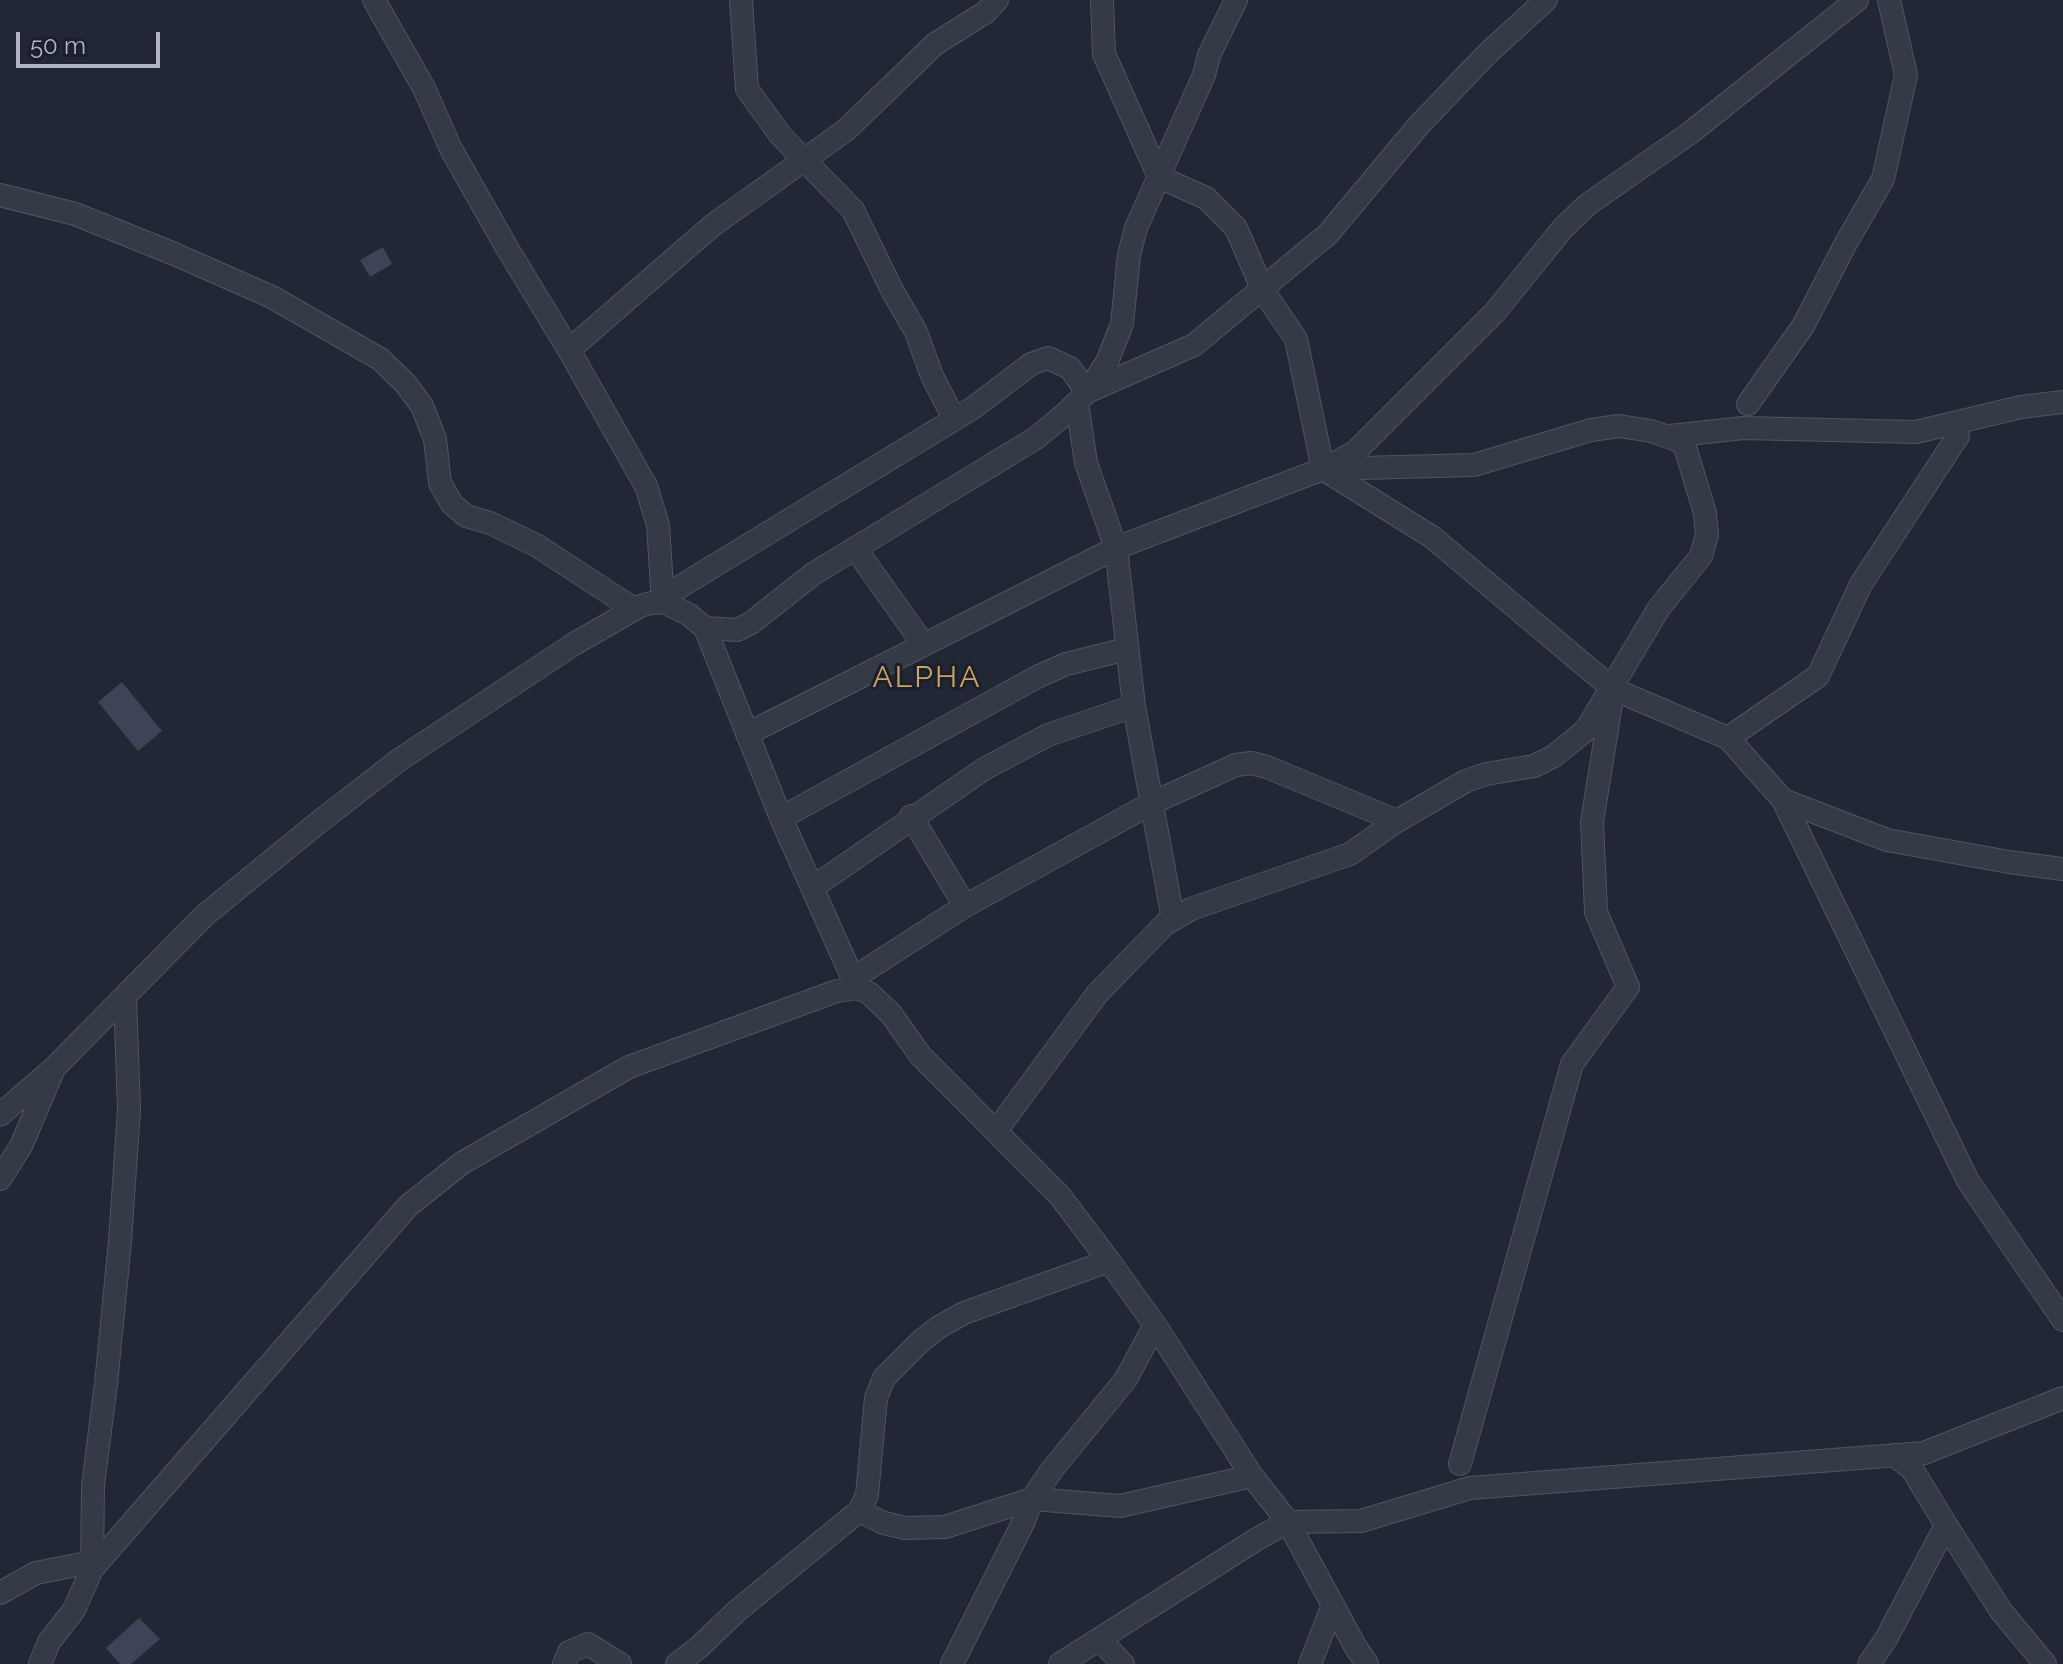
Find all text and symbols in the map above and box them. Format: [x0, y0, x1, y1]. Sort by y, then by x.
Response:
scale bar [20, 16, 164, 66]
text: 50 m [30, 31, 86, 60]
district label: ALPHA [873, 660, 981, 696]

